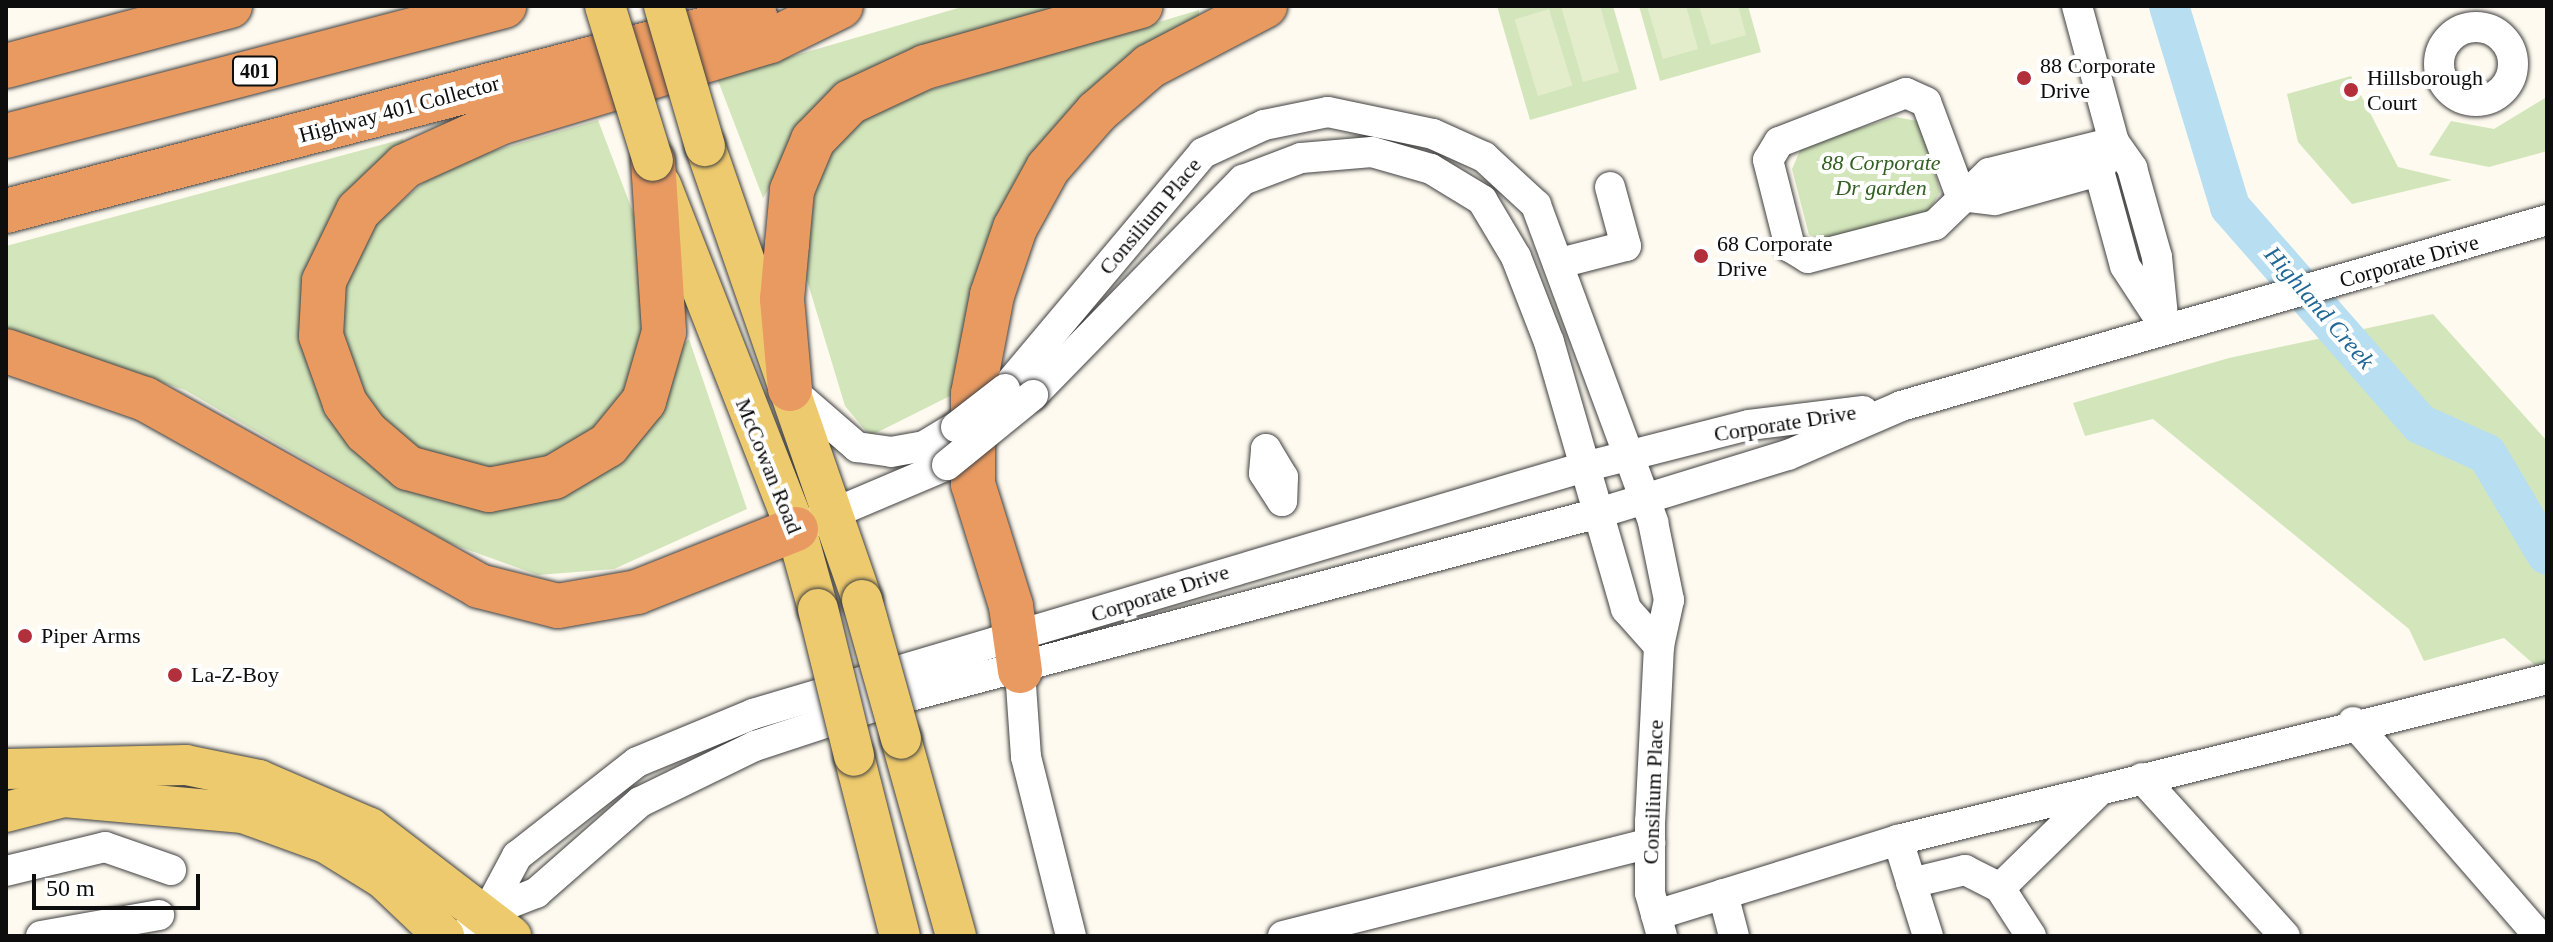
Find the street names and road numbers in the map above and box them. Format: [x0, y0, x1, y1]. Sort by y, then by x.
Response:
road number: 401 [231, 55, 279, 87]
street label: Highway 401 Collector [296, 70, 502, 148]
street label: Consilium Place [1093, 152, 1207, 280]
street label: Corporate Drive [2336, 229, 2482, 293]
street label: McCowan Road [730, 394, 808, 538]
street label: Corporate Drive [1712, 399, 1858, 447]
street label: Corporate Drive [1088, 558, 1232, 628]
street label: Consilium Place [1637, 719, 1669, 865]

